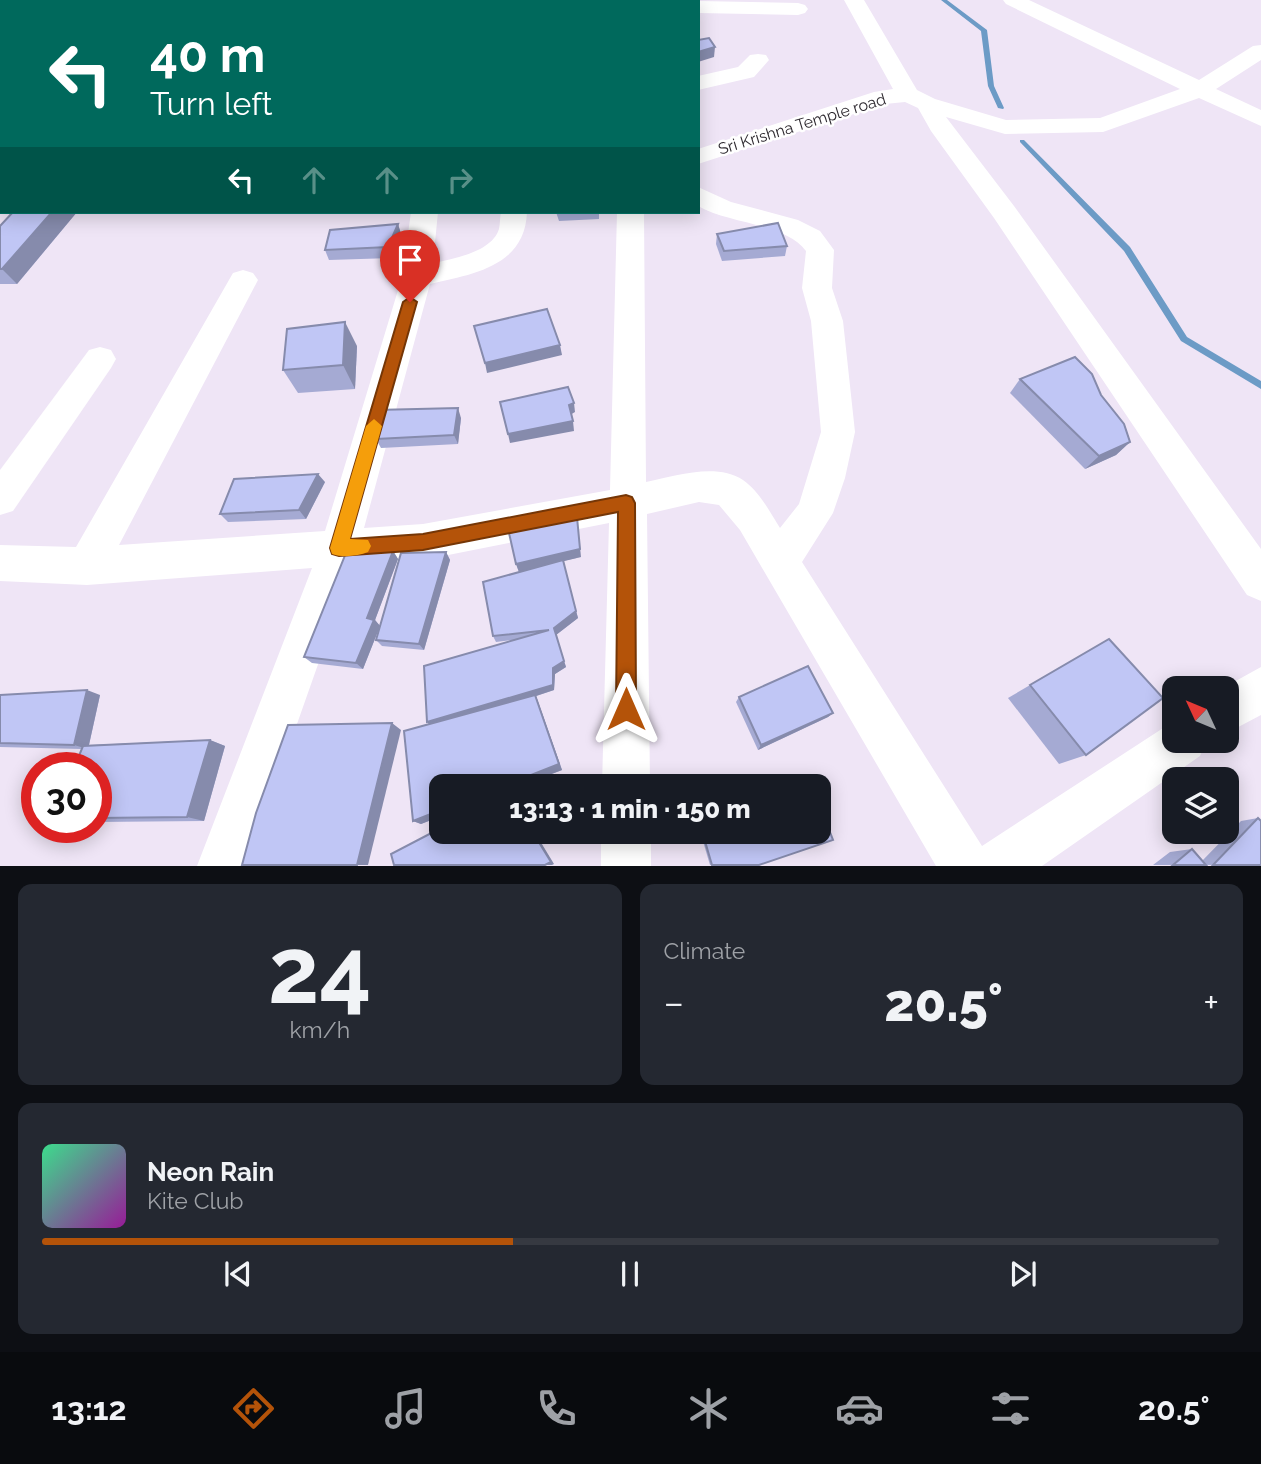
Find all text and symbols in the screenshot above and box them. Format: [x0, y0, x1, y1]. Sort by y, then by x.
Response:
text: 40 m [150, 26, 265, 83]
icon: left [35, 28, 126, 119]
text: Turn left [150, 85, 272, 122]
street label: Sri Krishna Temple road [716, 89, 888, 159]
icon: left [222, 161, 260, 199]
icon: ahead [295, 161, 333, 199]
icon: ahead [368, 161, 406, 199]
icon: right [441, 161, 479, 199]
pin [380, 230, 440, 302]
icon: arrive [391, 241, 429, 279]
position arrow [589, 672, 663, 746]
north arrow [1162, 676, 1239, 752]
map controls [1162, 676, 1239, 844]
speed limit sign: 30 [21, 752, 112, 843]
button: layers [1162, 767, 1239, 844]
text: 13:13 · 1 min · 150 m [509, 794, 751, 824]
text: 24 [268, 917, 371, 1024]
text: Climate [664, 937, 745, 964]
text: 20.5° [884, 972, 1003, 1033]
text: − [664, 980, 684, 1025]
text: + [1203, 980, 1219, 1025]
text: km/h [289, 1016, 350, 1043]
text: Neon Rain [147, 1157, 274, 1187]
text: Kite Club [147, 1187, 244, 1214]
icon: previous [219, 1255, 257, 1293]
icon: pause [611, 1255, 649, 1293]
icon: next [1004, 1255, 1042, 1293]
icon: directions [229, 1384, 278, 1433]
icon: music [381, 1384, 430, 1433]
icon: phone [532, 1384, 581, 1433]
icon: climate [684, 1384, 733, 1433]
icon: car [835, 1384, 884, 1433]
icon: filters [986, 1384, 1035, 1433]
text: 13:12 [51, 1390, 127, 1427]
text: 20.5° [1138, 1390, 1210, 1427]

